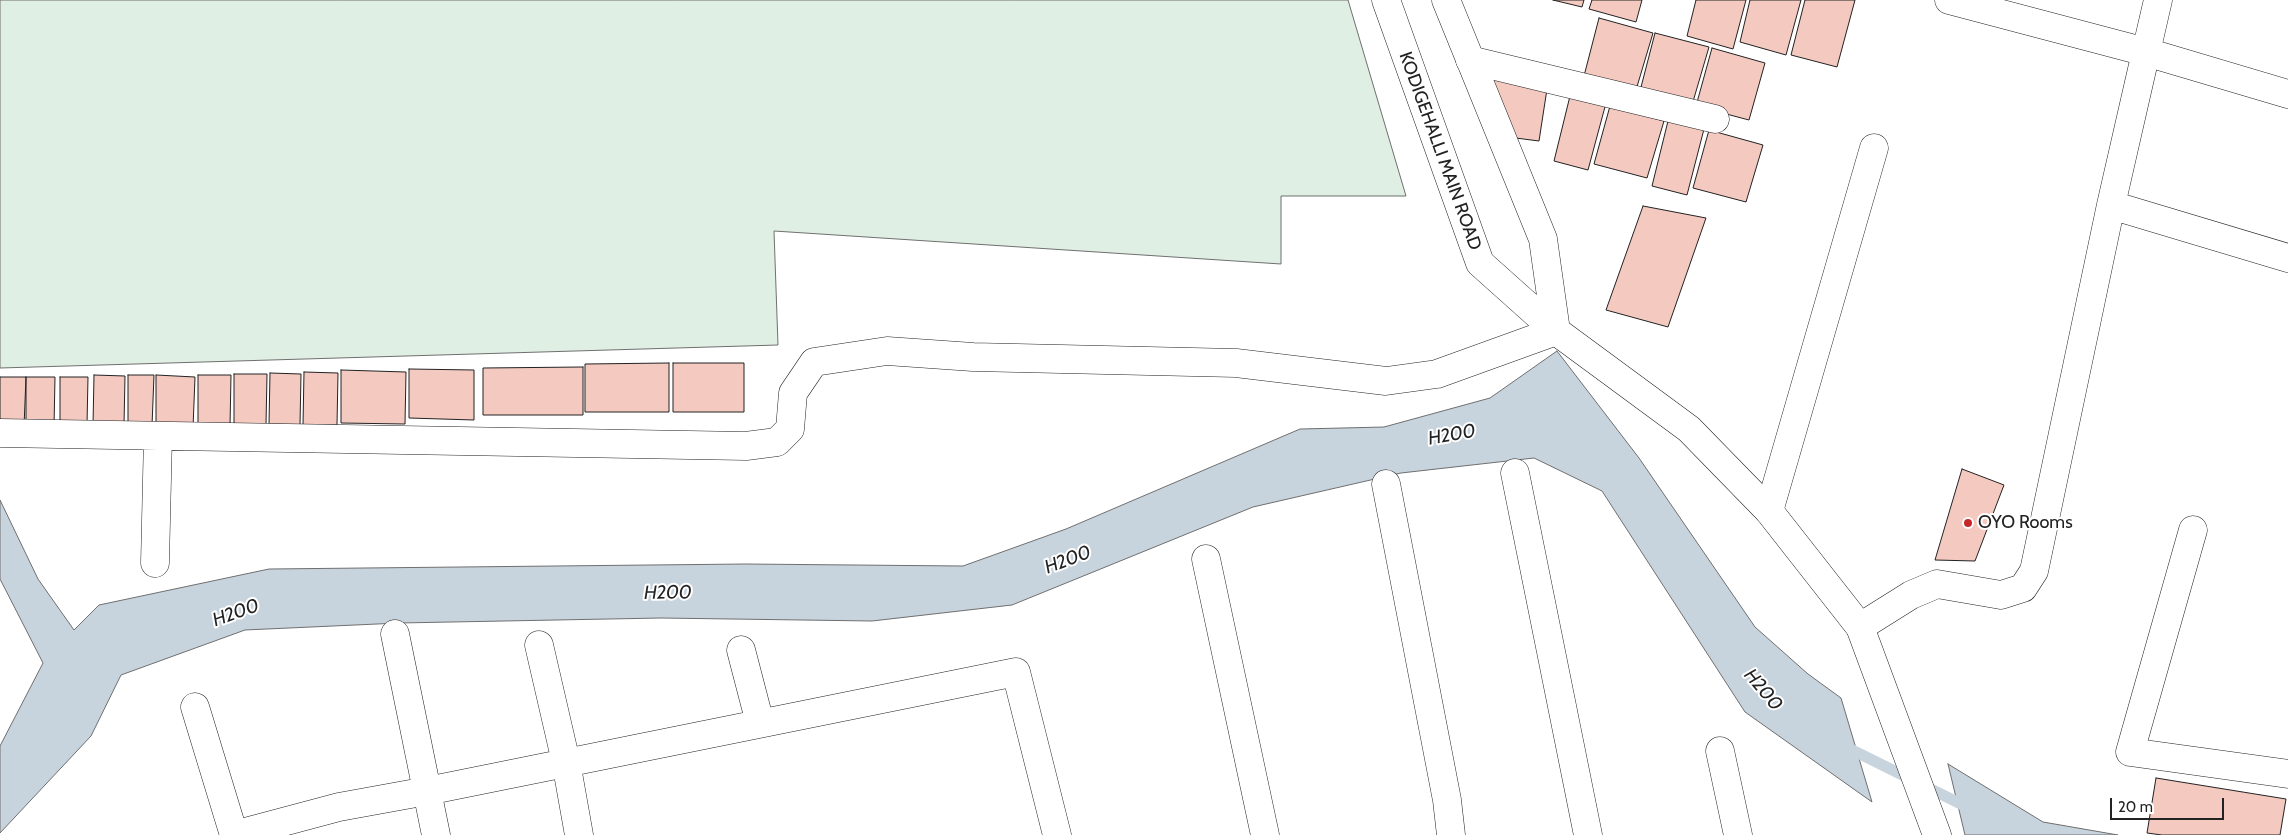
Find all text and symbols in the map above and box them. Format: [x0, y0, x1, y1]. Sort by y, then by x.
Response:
street label: KODIGEHALLI MAIN ROAD [1394, 49, 1486, 253]
water label: H200 [1426, 420, 1478, 450]
place label: OYO Rooms [1978, 512, 2073, 534]
marker: OYO Rooms [1962, 517, 1974, 529]
water label: H200 [1042, 541, 1094, 579]
water label: H200 [644, 581, 692, 605]
water label: H200 [210, 594, 262, 632]
water label: H200 [1739, 664, 1787, 716]
scale bar [2113, 788, 2227, 820]
text: 20 m [2118, 798, 2153, 816]

